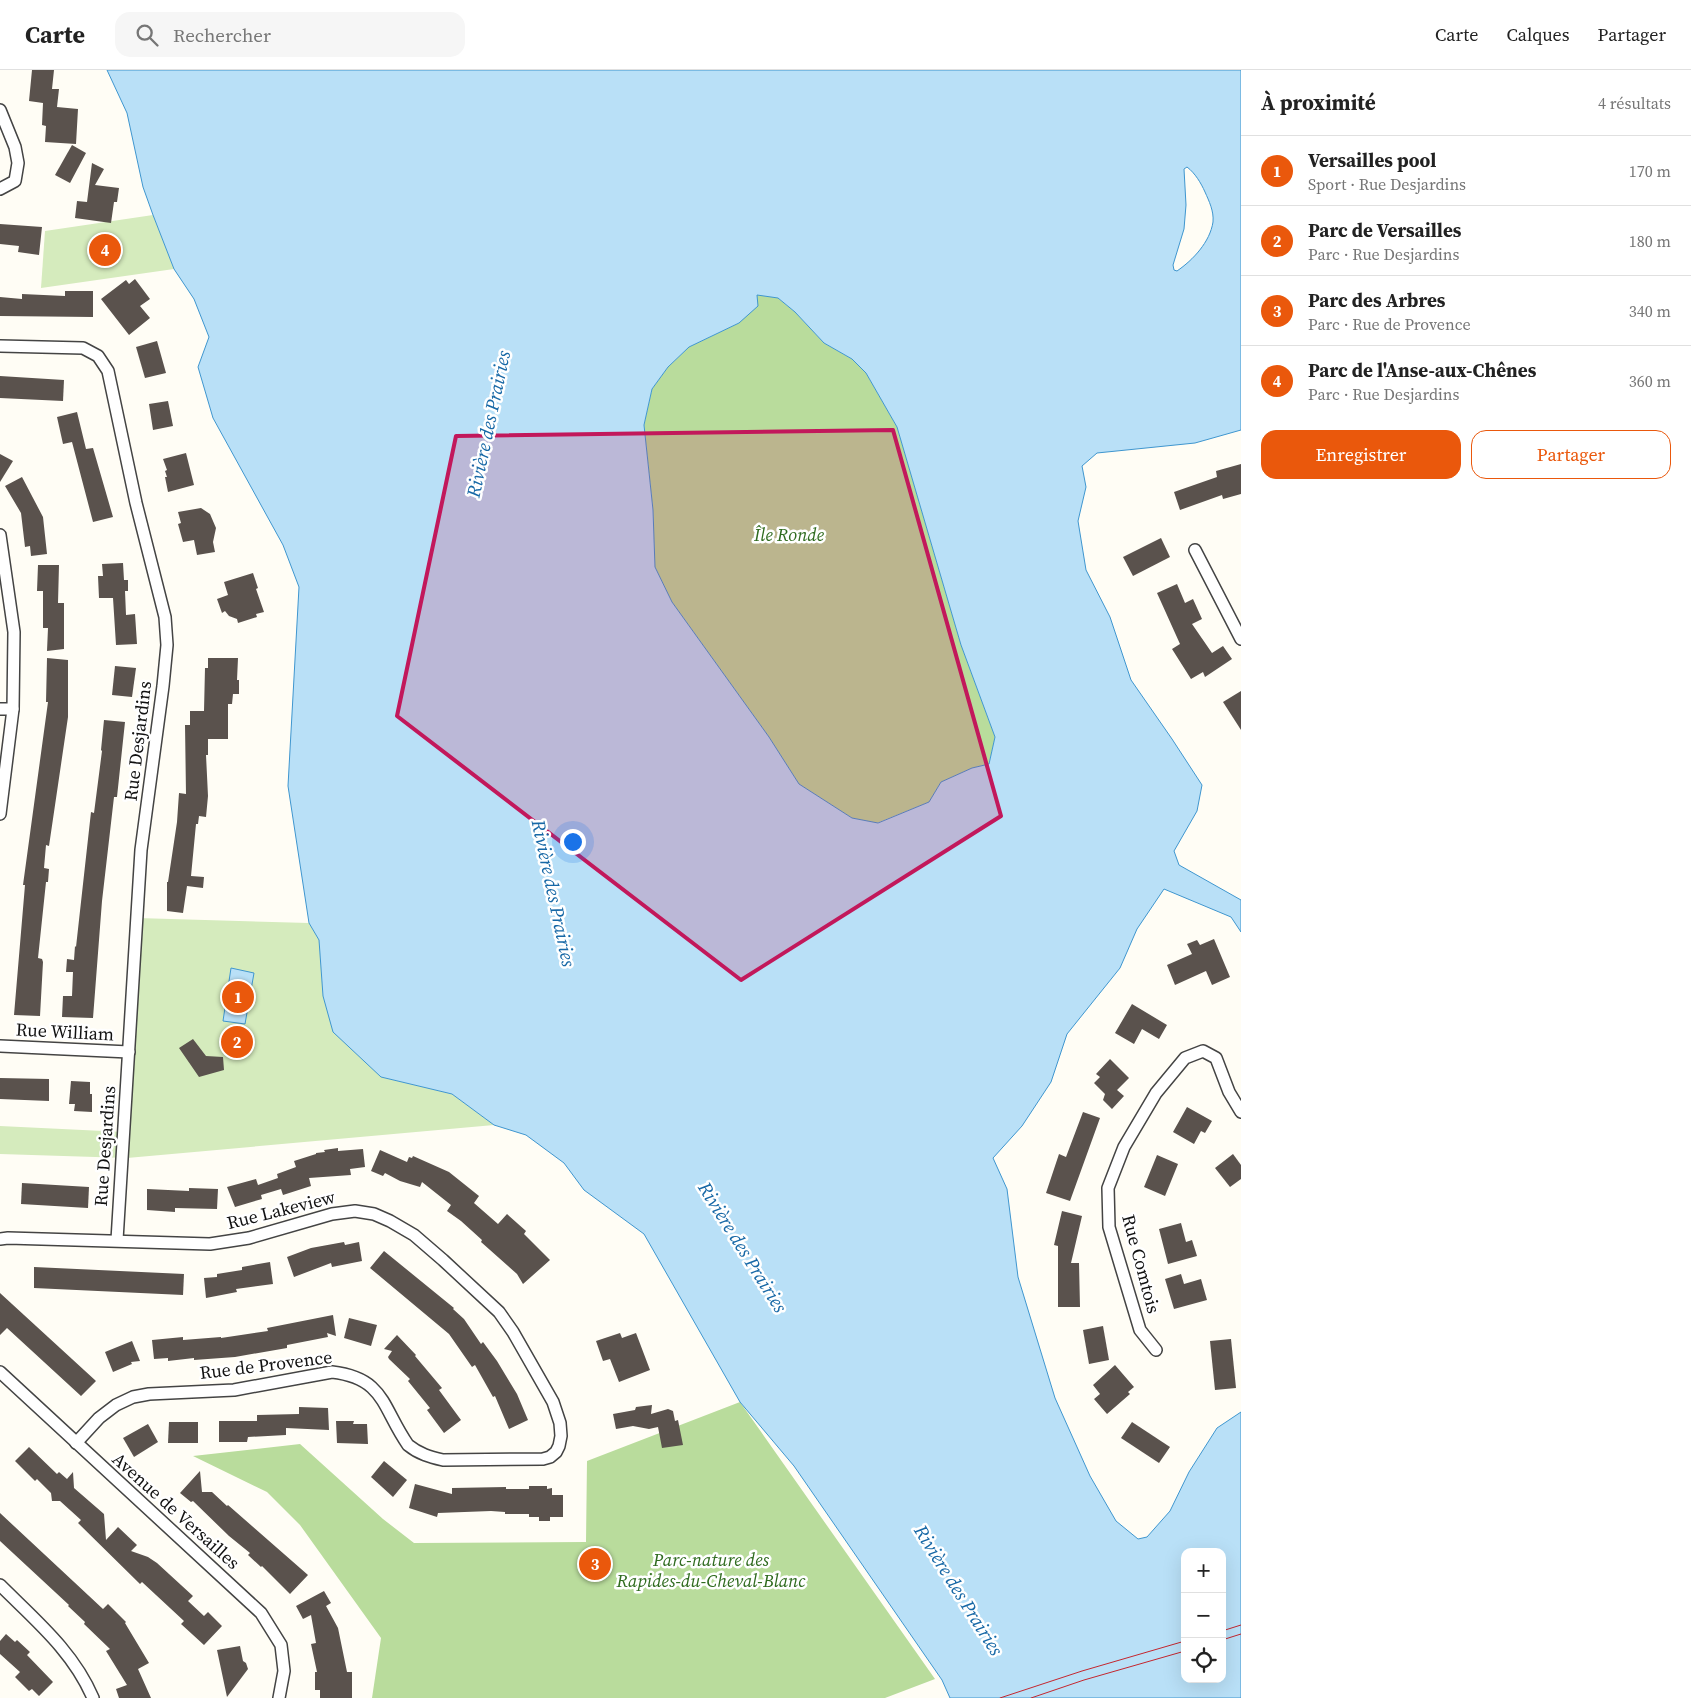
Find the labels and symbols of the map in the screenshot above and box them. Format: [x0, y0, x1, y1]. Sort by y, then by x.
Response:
pin: 4 [89, 231, 121, 269]
water label: Rivière des Prairies [460, 348, 516, 501]
park label: Île Ronde [753, 522, 825, 547]
street label: Rue Desjardins [118, 679, 157, 802]
water label: Rivière des Prairies [526, 816, 582, 969]
your location [560, 829, 586, 855]
pin: 1 [222, 978, 254, 1016]
street label: Rue William [15, 1016, 115, 1047]
pin: 2 [221, 1023, 253, 1061]
street label: Rue Desjardins [88, 1085, 121, 1207]
water label: Rivière des Prairies [692, 1176, 794, 1317]
street label: Rue Lakeview [224, 1184, 338, 1235]
street label: Rue Comtois [1116, 1212, 1167, 1316]
street label: Rue de Provence [198, 1344, 334, 1385]
street label: Avenue de Versailles [107, 1447, 246, 1575]
water label: Rivière des Prairies [908, 1519, 1010, 1660]
pin: 3 [579, 1545, 611, 1583]
park label: Parc-nature des Rapides-du-Cheval-Blanc [615, 1547, 806, 1593]

